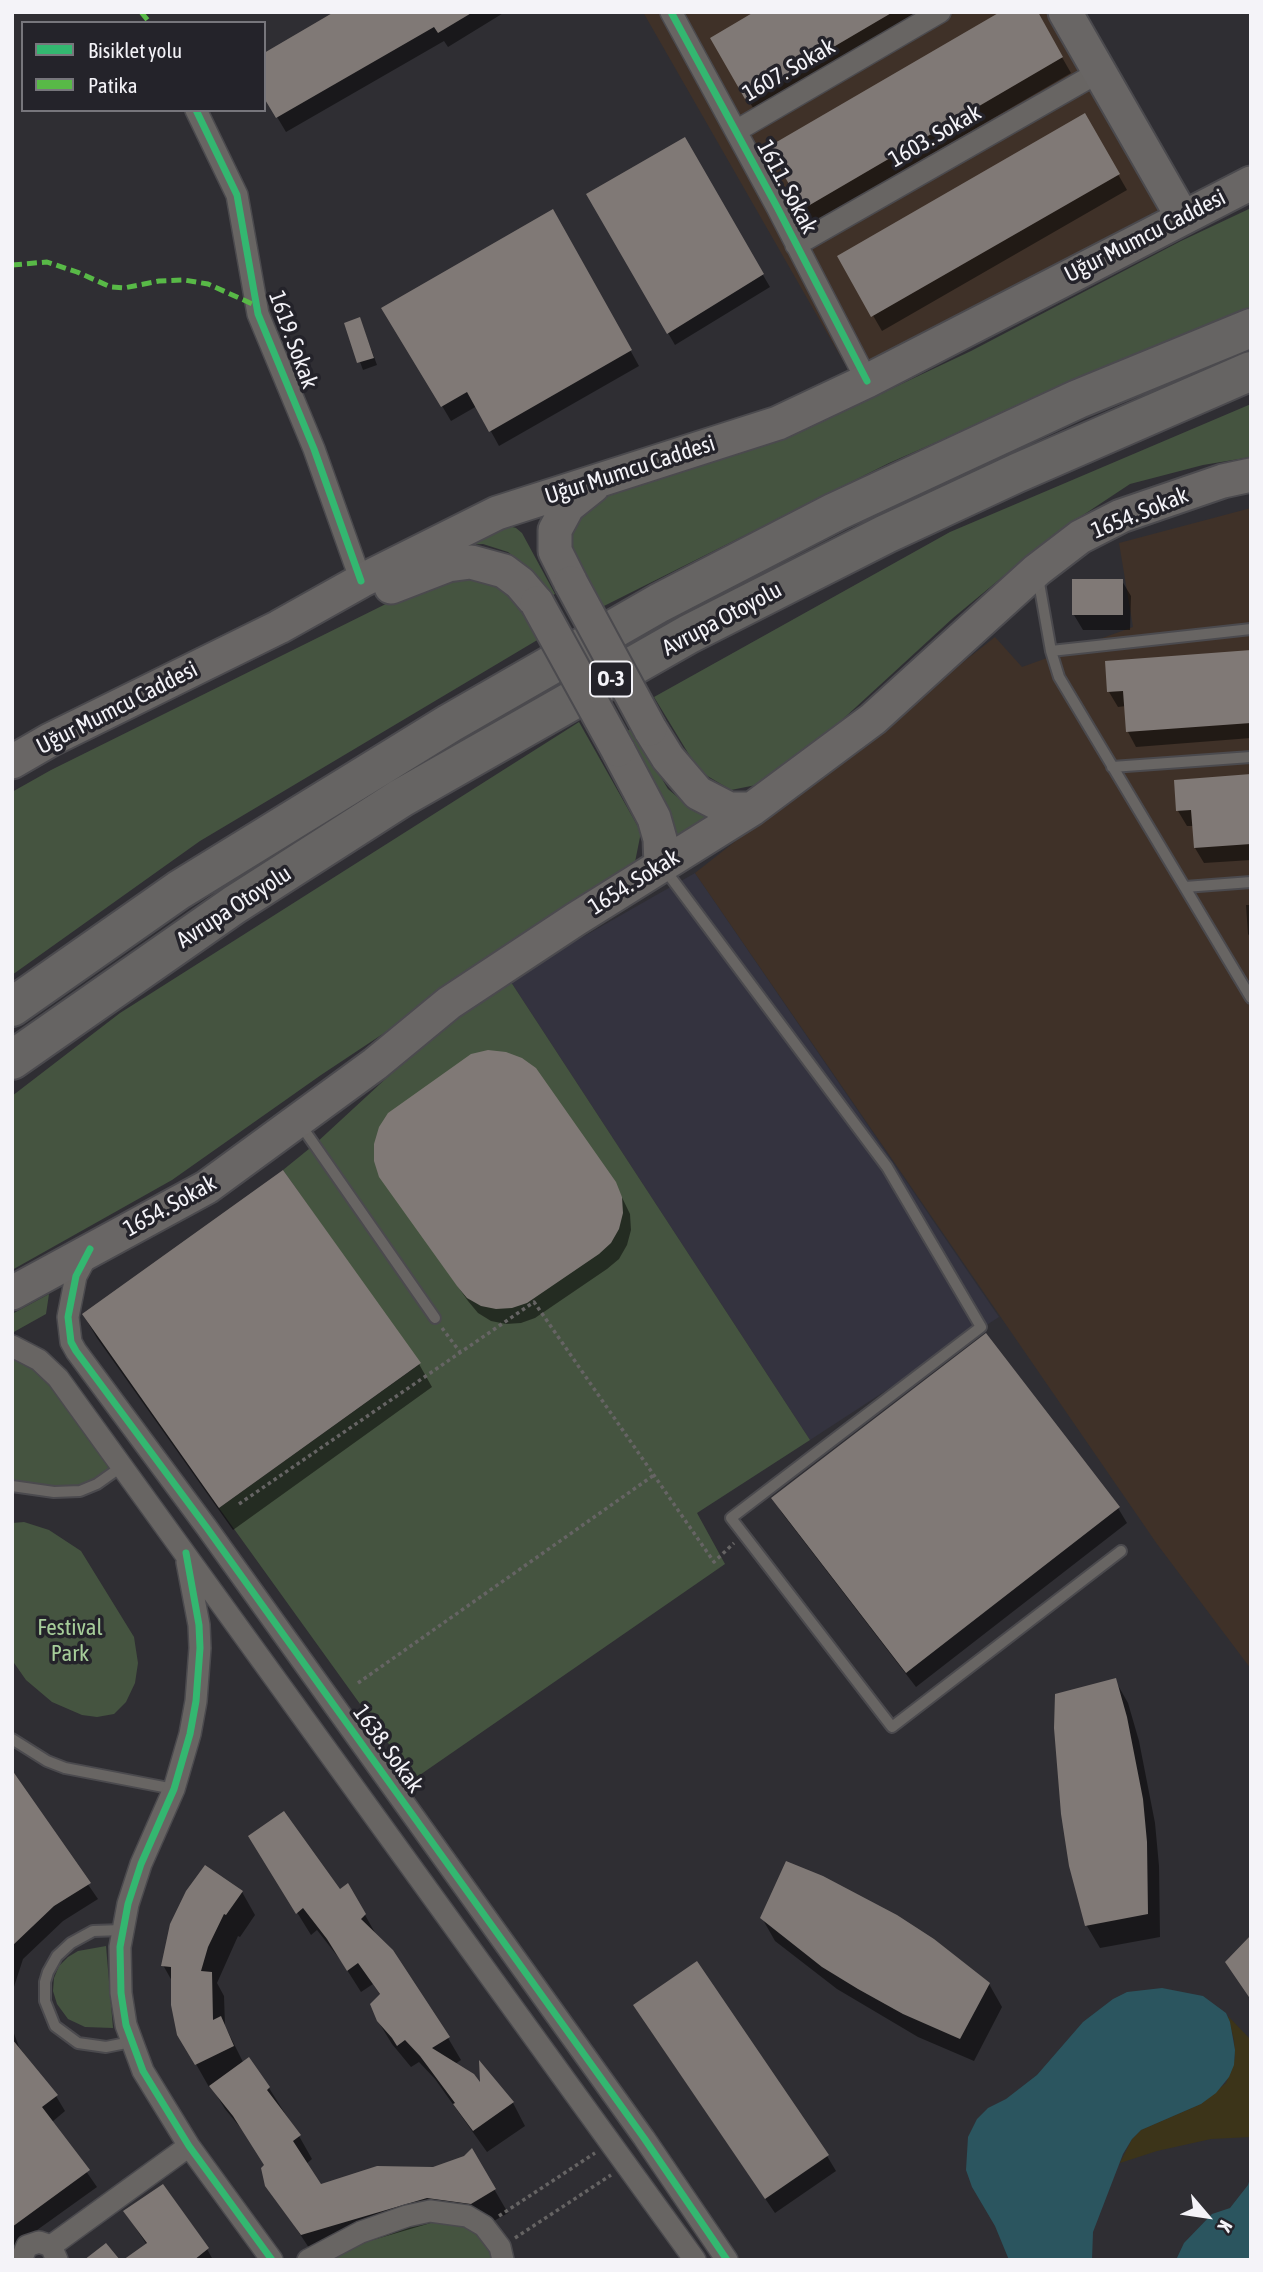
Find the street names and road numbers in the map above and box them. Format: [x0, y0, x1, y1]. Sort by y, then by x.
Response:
street label: 1607. Sokak [738, 33, 840, 107]
street label: 1603. Sokak [884, 99, 986, 173]
street label: 1611. Sokak [751, 136, 823, 238]
street label: Uğur Mumcu Caddesi [1060, 184, 1230, 288]
street label: 1619. Sokak [263, 287, 323, 393]
street label: Uğur Mumcu Caddesi [542, 430, 718, 510]
street label: 1654. Sokak [1088, 481, 1192, 545]
street label: Avrupa Otoyolu [658, 576, 786, 662]
street label: Uğur Mumcu Caddesi [32, 656, 202, 760]
road number: O-3 [590, 662, 632, 696]
street label: 1654. Sokak [583, 843, 685, 921]
street label: Avrupa Otoyolu [172, 860, 296, 954]
street label: 1654. Sokak [119, 1169, 221, 1243]
street label: 1638. Sokak [347, 1700, 429, 1798]

